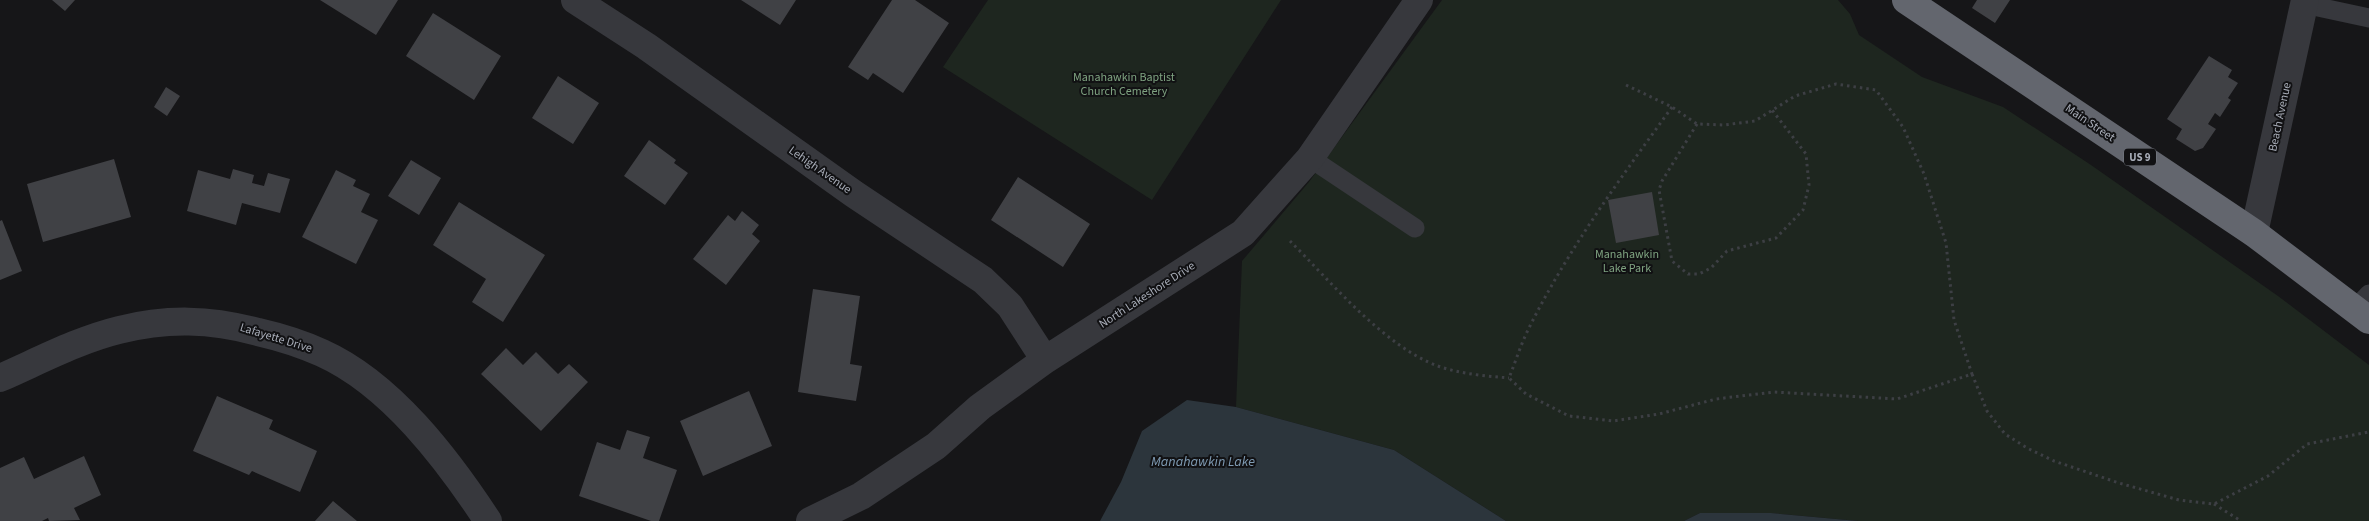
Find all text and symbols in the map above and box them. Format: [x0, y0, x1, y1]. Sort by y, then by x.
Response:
park label: Manahawkin Baptist Church Cemetery [1073, 69, 1175, 100]
street label: Beach Avenue [2264, 81, 2296, 153]
street label: Main Street [2062, 100, 2118, 146]
street label: Lehigh Avenue [785, 142, 855, 198]
road number: US 9 [2124, 148, 2156, 166]
park label: Manahawkin Lake Park [1595, 246, 1659, 277]
street label: North Lakeshore Drive [1096, 257, 1198, 332]
street label: Lafayette Drive [238, 319, 314, 357]
water label: Manahawkin Lake [1151, 452, 1255, 472]

